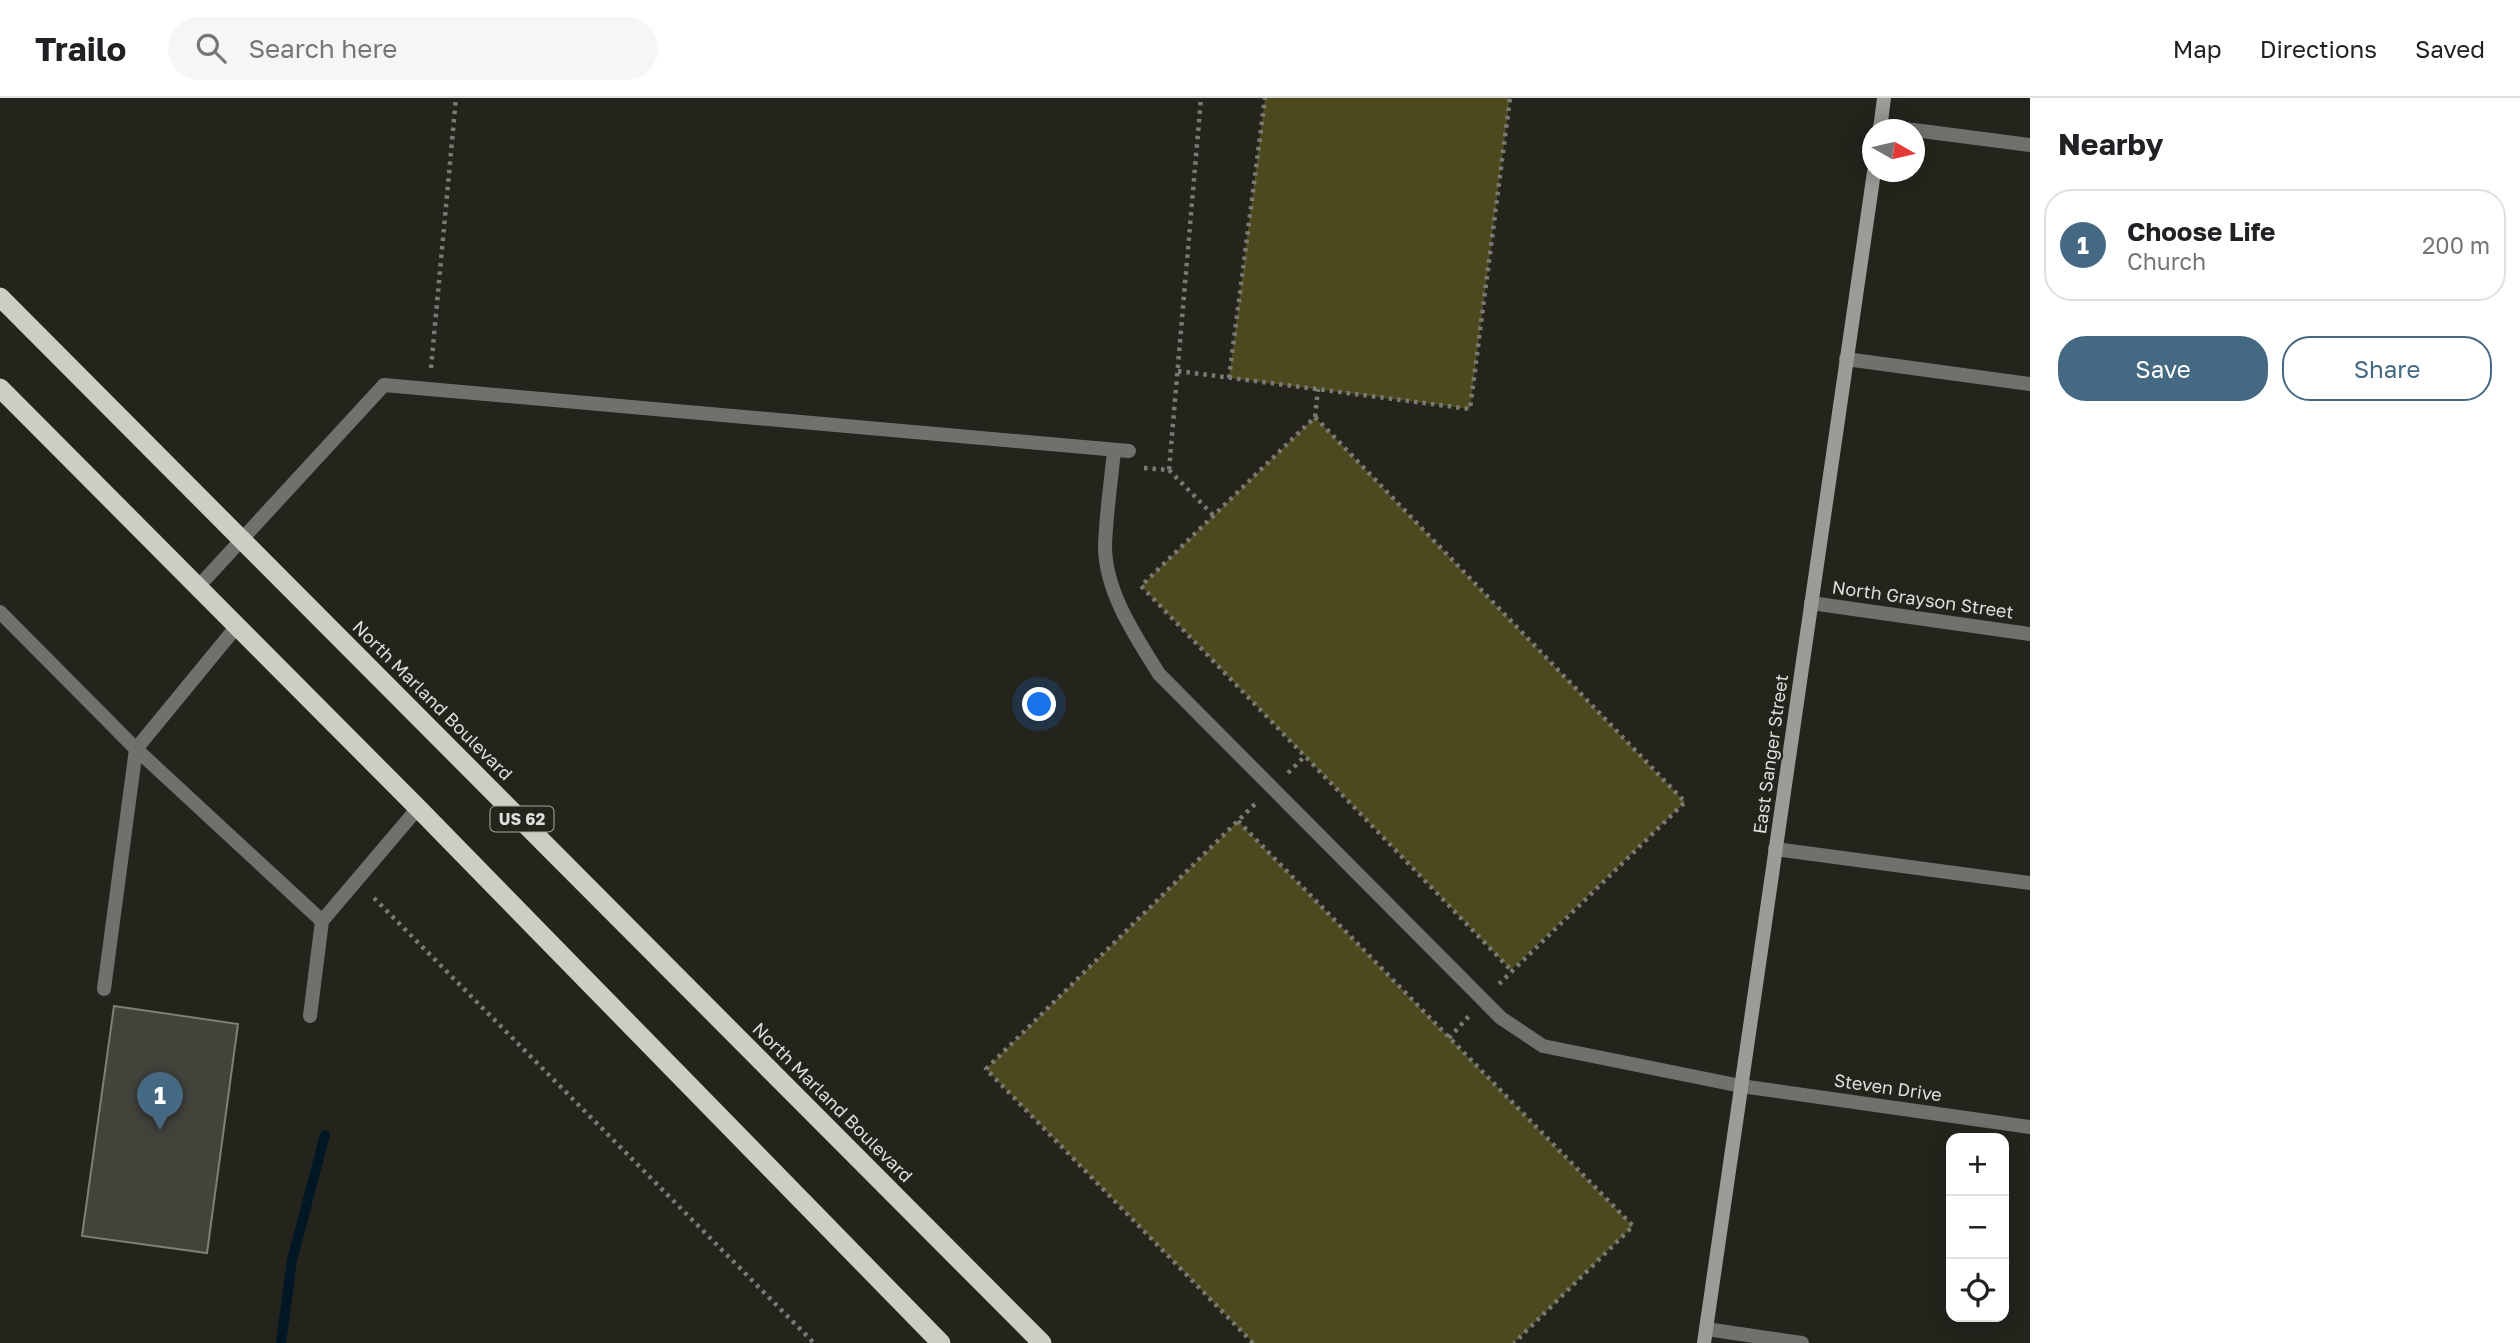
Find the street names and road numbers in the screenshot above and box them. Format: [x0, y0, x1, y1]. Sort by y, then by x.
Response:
street label: North Grayson Street [1831, 575, 2015, 623]
street label: North Marland Boulevard [349, 616, 517, 784]
street label: East Sanger Street [1748, 673, 1792, 835]
road number: US 62 [490, 806, 554, 832]
street label: North Marland Boulevard [749, 1018, 917, 1186]
street label: Steven Drive [1833, 1069, 1943, 1105]

